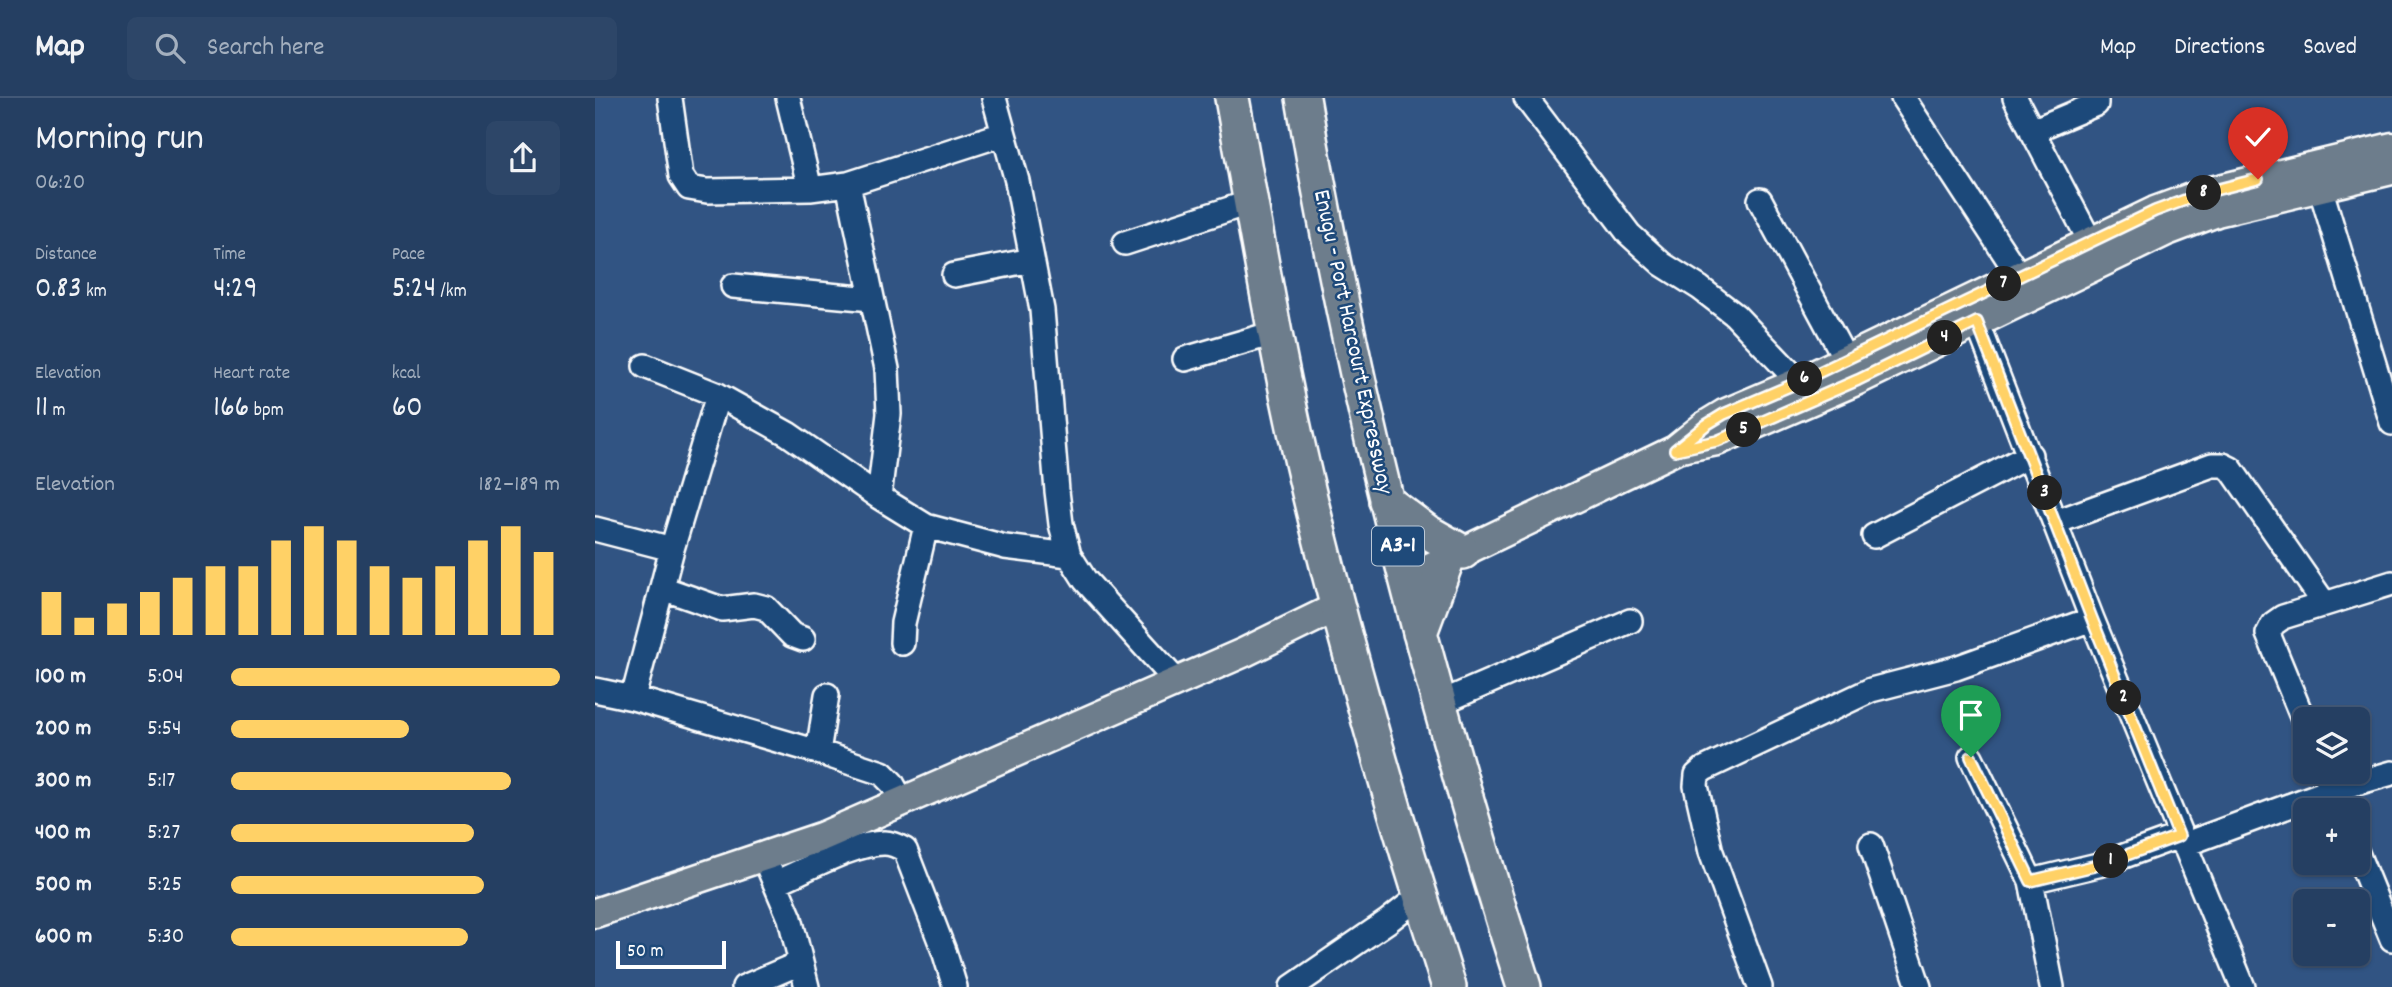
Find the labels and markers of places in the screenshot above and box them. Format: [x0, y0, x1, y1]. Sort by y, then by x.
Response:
pin [2228, 107, 2288, 179]
pin: 8 [2187, 176, 2221, 210]
pin: 7 [1987, 266, 2021, 302]
pin: 4 [1927, 320, 1963, 356]
pin: 6 [1787, 362, 1823, 396]
pin: 5 [1727, 412, 1761, 448]
pin: 3 [2027, 476, 2063, 510]
pin: 2 [2107, 680, 2141, 716]
pin [1941, 685, 2001, 757]
pin: 1 [2093, 844, 2129, 878]

